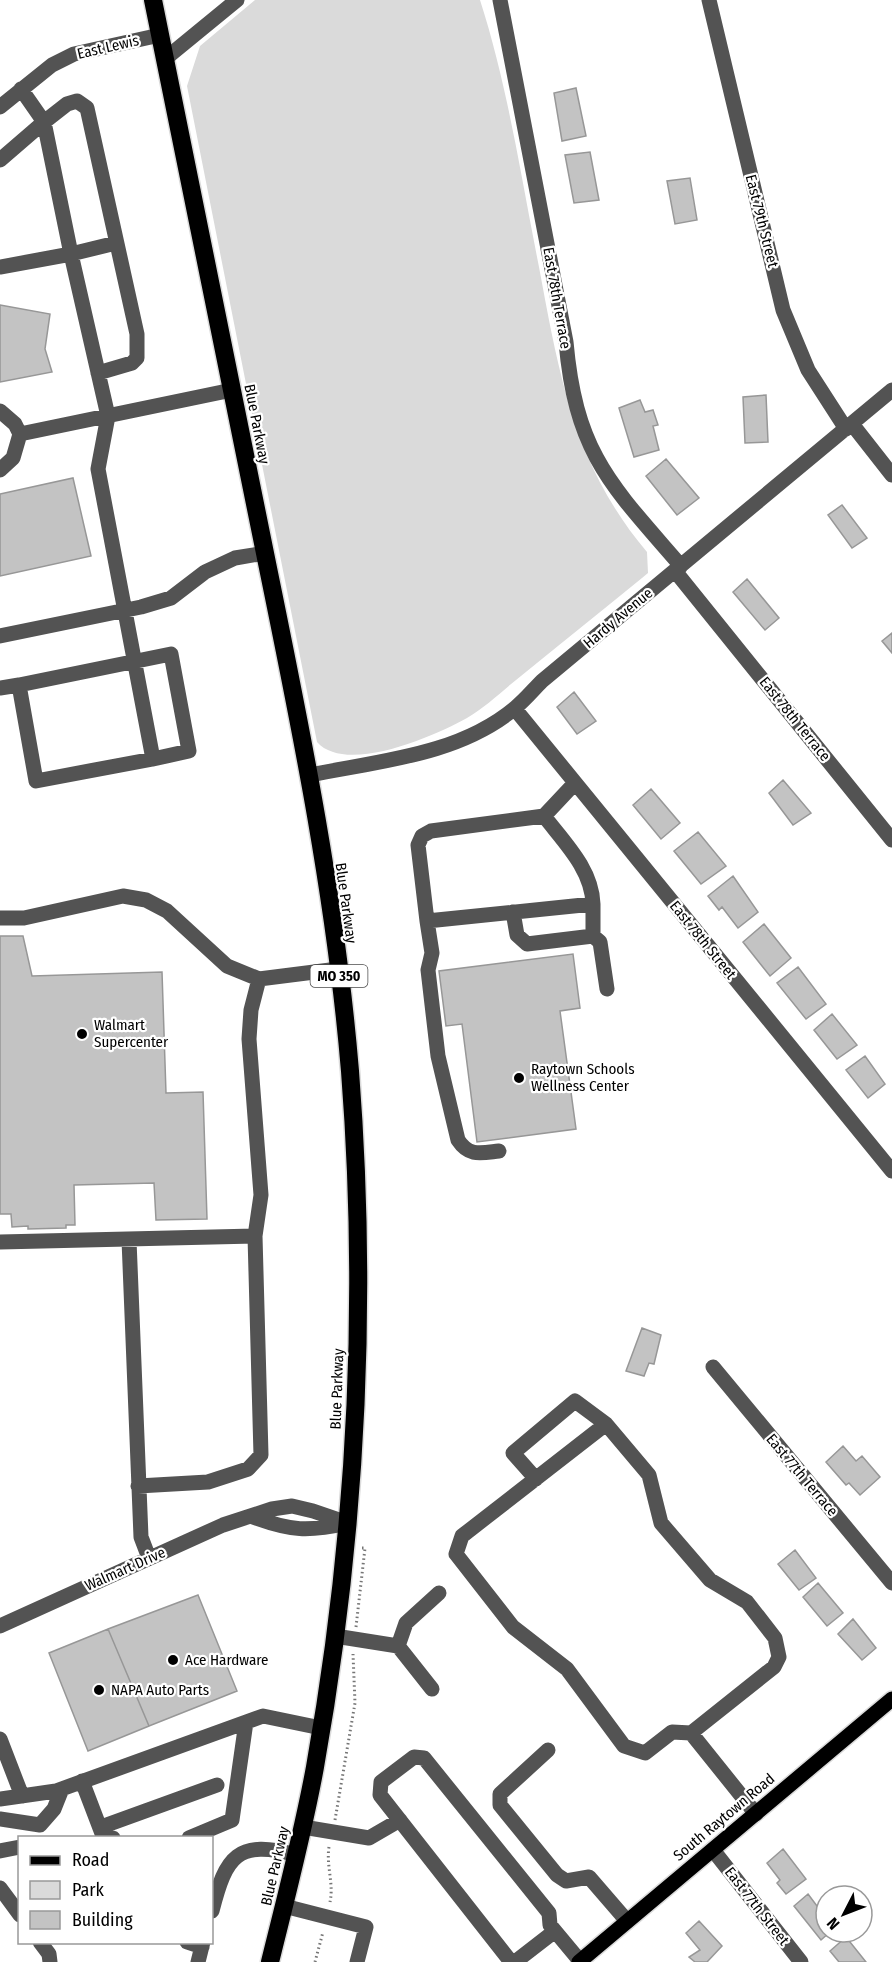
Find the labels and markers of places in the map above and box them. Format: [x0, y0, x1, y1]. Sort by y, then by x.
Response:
place label: Walmart Supercenter [94, 1016, 169, 1051]
marker: Walmart Supercenter [75, 1027, 89, 1041]
place label: Raytown Schools Wellness Center [531, 1060, 635, 1095]
marker: Raytown Schools Wellness Center [512, 1071, 526, 1085]
place label: Ace Hardware [185, 1651, 268, 1669]
marker: Ace Hardware [166, 1653, 180, 1667]
place label: NAPA Auto Parts [111, 1681, 209, 1699]
marker: NAPA Auto Parts [92, 1683, 106, 1697]

